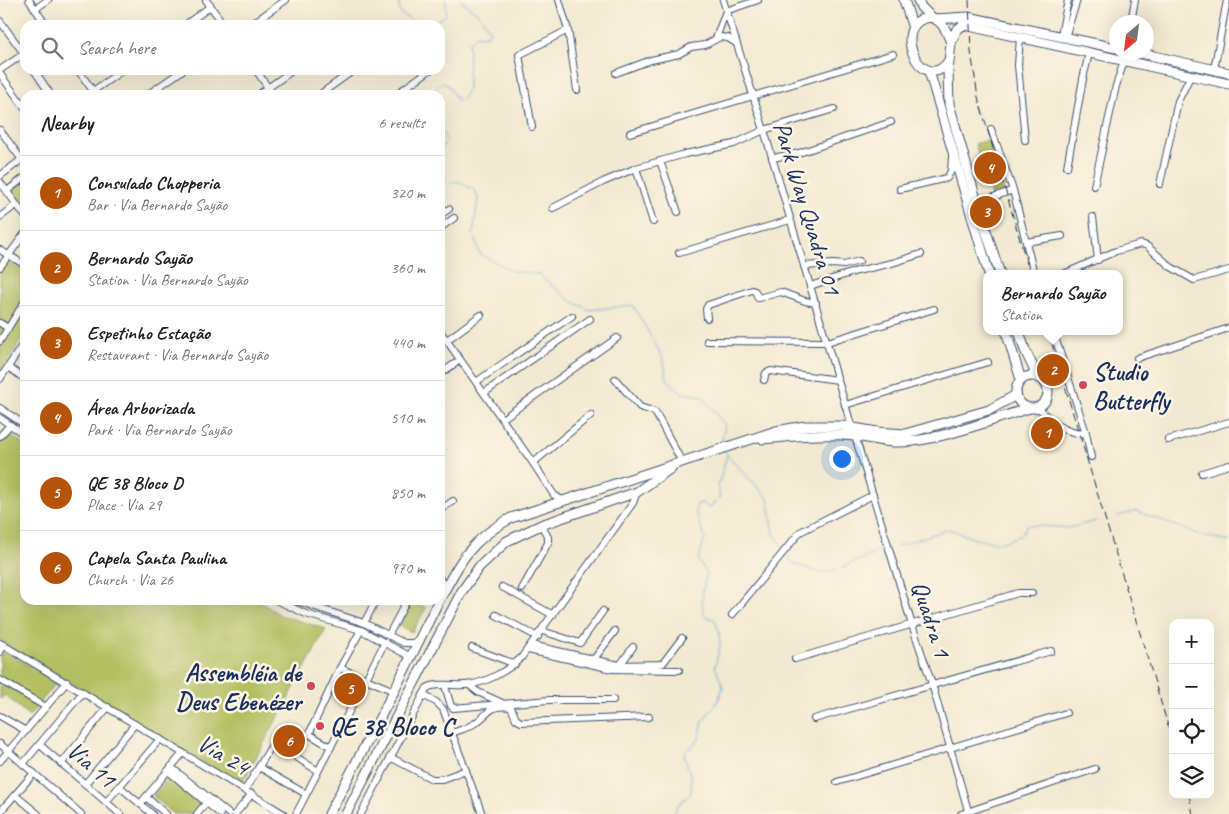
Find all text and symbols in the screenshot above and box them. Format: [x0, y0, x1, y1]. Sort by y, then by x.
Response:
north arrow [1109, 15, 1154, 60]
search box [20, 20, 445, 75]
icon: search [38, 34, 66, 62]
text: Search here [78, 36, 155, 60]
text: Nearby [40, 110, 93, 136]
text: 6 results [378, 113, 425, 133]
street label: Park Way Quadra 01 [766, 118, 849, 300]
pin: 4 [974, 149, 1006, 187]
text: Consulado Chopperia [87, 171, 220, 195]
text: 1 [52, 183, 60, 203]
text: 320 m [391, 183, 425, 203]
pin: 3 [970, 193, 1002, 231]
text: Bar · Via Bernardo Sayão [87, 195, 227, 215]
text: Bernardo Sayão [87, 246, 192, 270]
text: 2 [52, 258, 60, 278]
text: 360 m [391, 258, 425, 278]
text: Station · Via Bernardo Sayão [87, 270, 248, 290]
popup [983, 270, 1123, 335]
text: Bernardo Sayão [1001, 281, 1105, 305]
text: Station [1001, 305, 1042, 325]
text: Espetinho Estação [87, 321, 210, 345]
text: 3 [52, 333, 60, 353]
text: 440 m [391, 333, 425, 353]
text: Restaurant · Via Bernardo Sayão [87, 345, 268, 365]
pin: 2 [1037, 351, 1069, 389]
place label: Studio Butterfly [1093, 356, 1172, 417]
marker: Studio Butterfly [1077, 379, 1089, 391]
text: Área Arborizada [87, 396, 194, 420]
text: 4 [52, 408, 60, 428]
text: 510 m [391, 408, 425, 428]
pin: 1 [1031, 414, 1063, 452]
text: Park · Via Bernardo Sayão [87, 420, 232, 440]
your location [829, 446, 855, 472]
text: QE 38 Bloco D [87, 471, 183, 495]
text: 5 [53, 483, 59, 503]
text: 850 m [391, 483, 425, 503]
text: Place · Via 29 [87, 495, 161, 515]
text: Capela Santa Paulina [87, 546, 226, 570]
text: 6 [52, 558, 60, 578]
text: 970 m [391, 558, 425, 578]
text: Church · Via 26 [87, 570, 173, 590]
street label: Quadra 1 [904, 577, 959, 663]
map controls [1169, 619, 1214, 799]
button: + [1169, 619, 1214, 664]
place label: Assembléia de Deus Ebenézer [176, 657, 304, 718]
button: − [1169, 664, 1214, 709]
pin: 5 [334, 670, 366, 708]
marker: Assembléia de Deus Ebenézer [305, 680, 317, 692]
button: locate [1169, 709, 1214, 754]
place label: QE 38 Bloco C [330, 711, 457, 743]
marker: QE 38 Bloco C [314, 720, 326, 732]
pin: 6 [273, 722, 305, 760]
street label: Via 24 [191, 727, 258, 784]
street label: Via 11 [60, 734, 124, 796]
button: layers [1169, 754, 1214, 799]

